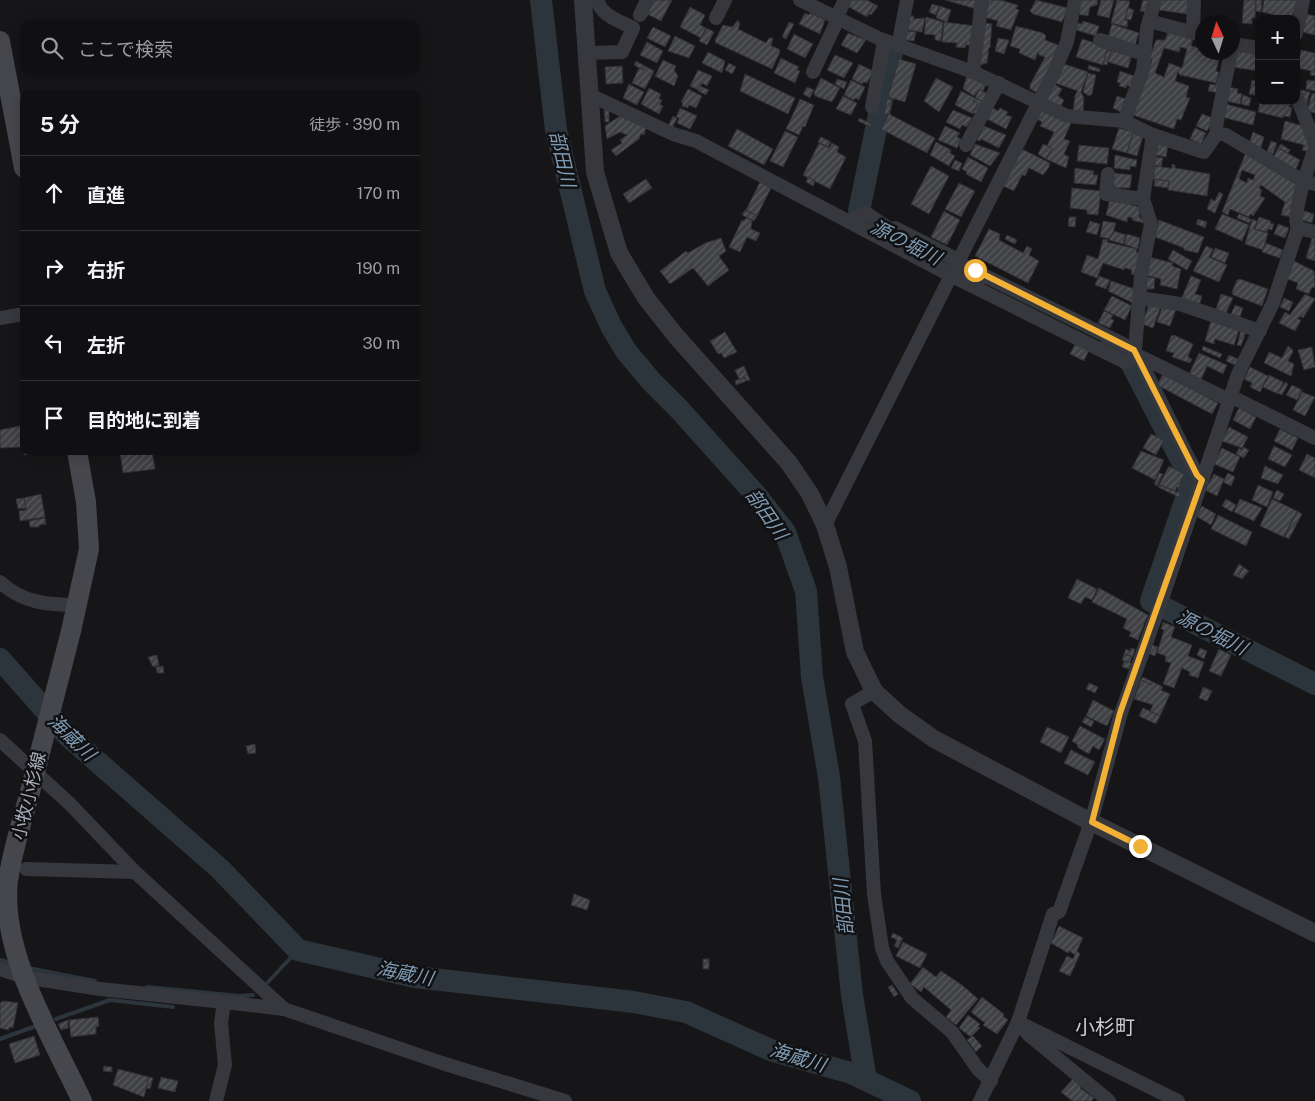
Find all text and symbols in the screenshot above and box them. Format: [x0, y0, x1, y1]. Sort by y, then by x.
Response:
north arrow [1195, 15, 1240, 60]
map controls [1255, 15, 1300, 105]
button: + [1255, 15, 1300, 60]
search box [20, 20, 420, 75]
icon: search [38, 34, 66, 62]
text: ここで検索 [78, 38, 173, 60]
button: − [1255, 60, 1300, 105]
text: 5 分 [40, 112, 80, 137]
text: 徒歩 · 390 m [309, 115, 400, 134]
water label: 部田川 [546, 129, 581, 191]
icon: ahead [40, 179, 68, 207]
text: 直進 [87, 184, 125, 206]
text: 170 m [357, 184, 400, 203]
water label: 源の堀川 [867, 215, 947, 270]
icon: right [40, 254, 68, 282]
text: 右折 [87, 259, 125, 281]
text: 190 m [356, 259, 400, 278]
route start [964, 259, 987, 282]
icon: left [40, 329, 68, 357]
text: 左折 [87, 334, 125, 356]
text: 30 m [363, 334, 400, 353]
icon: arrive [40, 404, 68, 432]
text: 目的地に到着 [87, 409, 201, 431]
water label: 部田川 [742, 484, 794, 545]
water label: 源の堀川 [1173, 605, 1253, 660]
water label: 海蔵川 [44, 709, 102, 766]
street label: 小牧小杉線 [7, 750, 50, 842]
route end [1129, 835, 1152, 858]
water label: 部田川 [829, 876, 857, 937]
water label: 海蔵川 [375, 957, 437, 990]
district label: 小杉町 [1075, 1015, 1135, 1039]
water label: 海蔵川 [768, 1038, 830, 1076]

